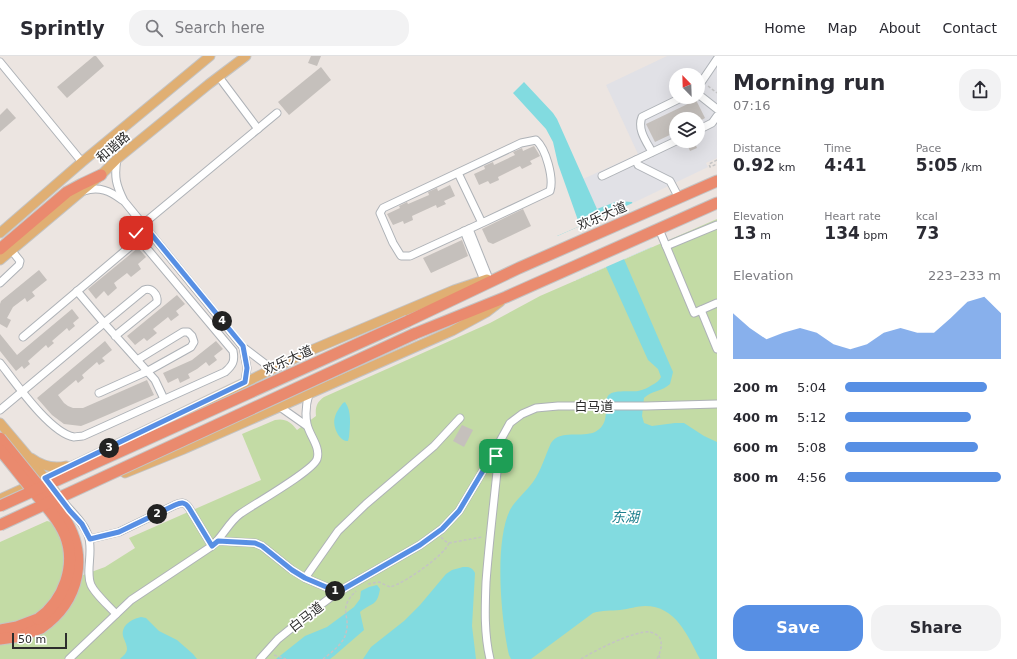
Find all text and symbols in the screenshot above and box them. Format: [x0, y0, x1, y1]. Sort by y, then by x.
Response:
search box [129, 10, 409, 46]
text: Sprintly [20, 17, 105, 39]
icon: search [143, 17, 165, 39]
text: Search here [175, 19, 265, 37]
text: Home [764, 20, 806, 36]
text: Map [828, 20, 857, 36]
text: About [879, 20, 921, 36]
text: Contact [943, 20, 997, 36]
north arrow [669, 68, 705, 104]
map controls [669, 68, 705, 148]
button: share [959, 69, 1001, 111]
text: Morning run [733, 70, 885, 95]
text: 07:16 [733, 98, 770, 113]
button: layers [669, 112, 705, 148]
street label: 和谐路 [93, 129, 133, 165]
text: Distance [733, 142, 781, 155]
text: Time [824, 142, 851, 155]
text: Pace [916, 142, 941, 155]
text: 0.92 [733, 155, 775, 175]
text: 4:41 [824, 155, 867, 175]
text: 5:05 [916, 155, 958, 175]
text: km [775, 161, 796, 174]
text: /km [958, 161, 982, 174]
street label: 欢乐大道 [575, 199, 629, 233]
text: Elevation [733, 210, 784, 223]
text: Heart rate [824, 210, 881, 223]
text: kcal [916, 210, 938, 223]
pin [119, 216, 153, 250]
icon: check [125, 222, 147, 244]
text: 13 [733, 223, 757, 243]
text: 134 [824, 223, 860, 243]
text: 73 [916, 223, 939, 243]
text: m [757, 229, 771, 242]
text: bpm [860, 229, 888, 242]
text: Elevation [733, 268, 793, 283]
text: 223–233 m [928, 268, 1001, 283]
pin: 4 [212, 311, 232, 331]
text: 4 [218, 314, 226, 327]
street label: 欢乐大道 [261, 343, 315, 377]
text: 200 m [733, 380, 778, 395]
text: 5:04 [797, 380, 826, 395]
street label: 白马道 [574, 399, 614, 414]
text: 400 m [733, 410, 778, 425]
text: 5:12 [797, 410, 826, 425]
pin: 3 [99, 438, 119, 458]
pin [479, 439, 513, 473]
text: 600 m [733, 440, 778, 455]
text: 5:08 [797, 440, 826, 455]
text: 3 [105, 441, 113, 454]
icon: arrive [485, 445, 507, 467]
text: 800 m [733, 470, 778, 485]
text: 4:56 [797, 470, 826, 485]
pin: 2 [147, 504, 167, 524]
text: 2 [153, 507, 161, 520]
water label: 东湖 [611, 509, 641, 525]
pin: 1 [325, 581, 345, 601]
text: 1 [331, 584, 339, 597]
street label: 白马道 [286, 599, 326, 635]
button: Save [733, 605, 863, 651]
button: Share [871, 605, 1001, 651]
scale bar [12, 631, 67, 650]
text: 50 m [18, 633, 46, 646]

